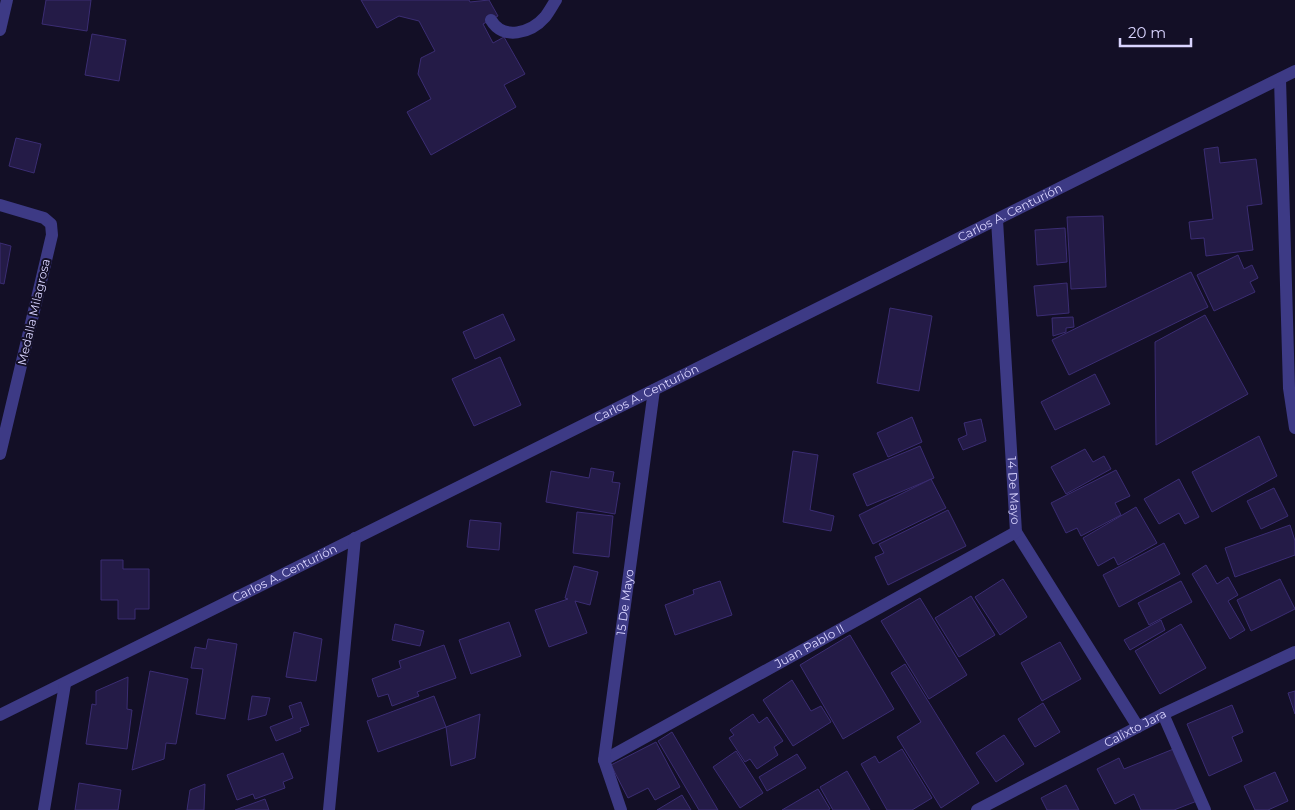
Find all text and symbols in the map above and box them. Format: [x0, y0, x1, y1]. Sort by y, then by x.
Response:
scale bar [1120, 15, 1191, 47]
text: 20 m [1128, 23, 1166, 42]
street label: Carlos A. Centurión [955, 180, 1065, 245]
street label: Medalla Milagrosa [14, 257, 53, 367]
street label: Carlos A. Centurión [591, 361, 701, 425]
street label: 14 De Mayo [1004, 456, 1024, 525]
street label: Carlos A. Centurión [230, 541, 339, 605]
street label: 15 De Mayo [613, 568, 637, 636]
street label: Juan Pablo II [771, 620, 847, 672]
street label: Calixto Jara [1101, 706, 1169, 750]

